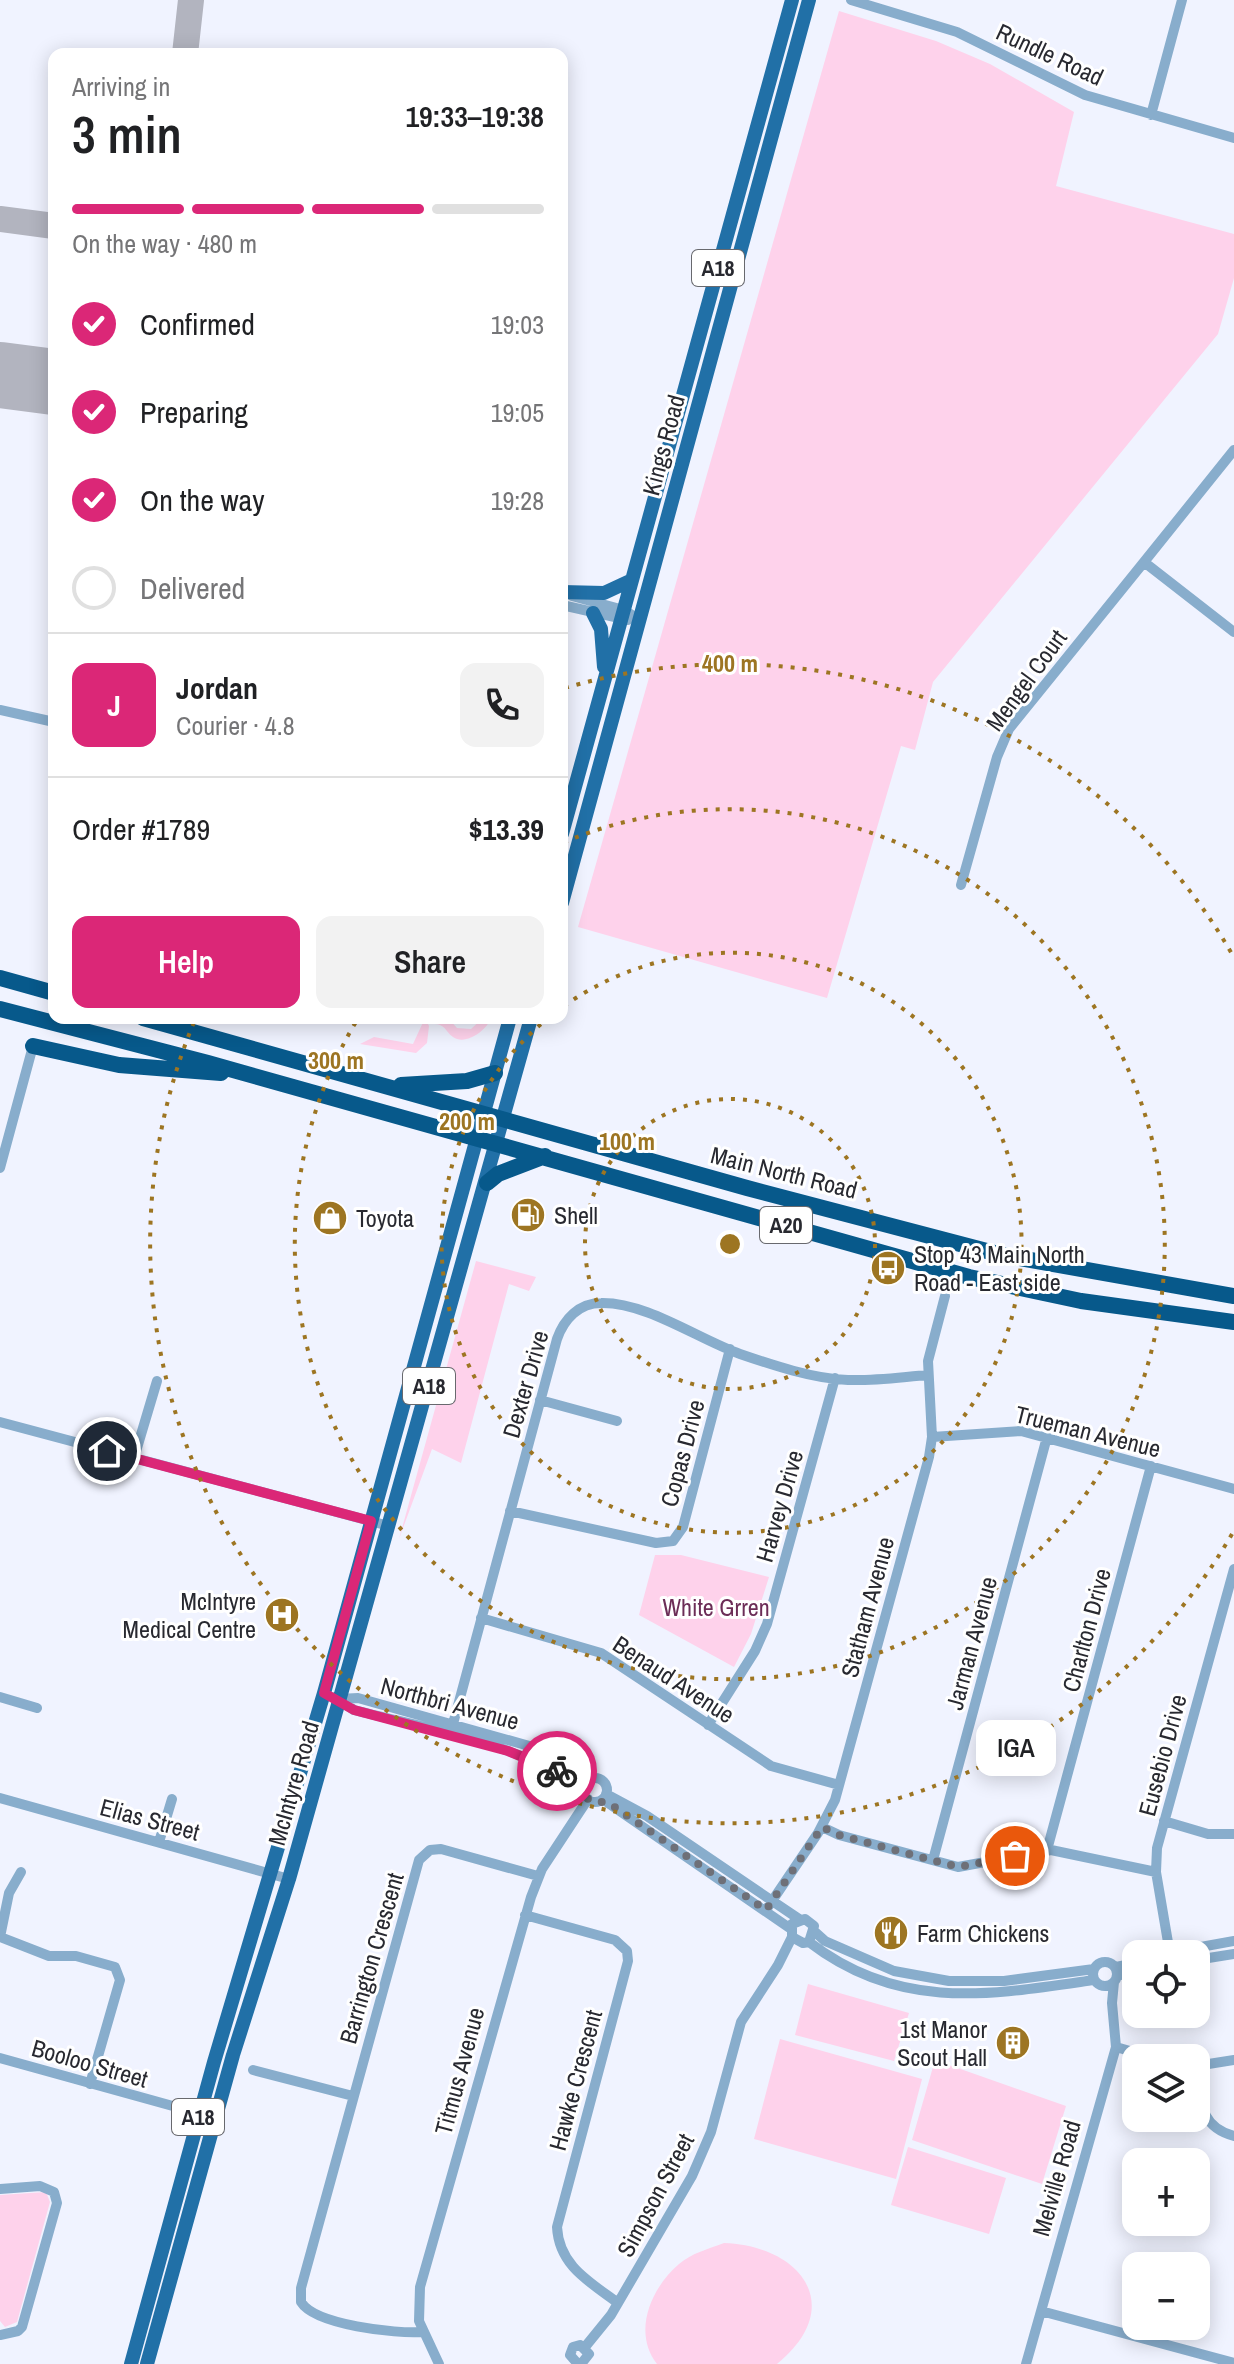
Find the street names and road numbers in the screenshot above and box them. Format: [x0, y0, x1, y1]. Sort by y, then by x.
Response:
street label: Rundle Road [991, 15, 1109, 93]
road number: A18 [692, 250, 744, 286]
street label: Kings Road [634, 391, 692, 499]
street label: Mengel Court [978, 622, 1074, 737]
street label: Main North Road [707, 1138, 861, 1206]
road number: A20 [760, 1207, 812, 1243]
street label: Dexter Drive [494, 1327, 556, 1441]
road number: A18 [403, 1368, 455, 1404]
street label: Copas Drive [652, 1396, 712, 1510]
street label: Trueman Avenue [1012, 1397, 1164, 1465]
street label: Harvey Drive [748, 1446, 810, 1566]
street label: Statham Avenue [833, 1533, 901, 1681]
street label: Charlton Drive [1054, 1565, 1118, 1695]
street label: Jarman Avenue [938, 1573, 1004, 1713]
street label: Benaud Avenue [607, 1628, 741, 1730]
street label: Northbri Avenue [377, 1669, 523, 1737]
street label: Eusebio Drive [1130, 1691, 1194, 1819]
street label: McIntyre Road [260, 1717, 326, 1849]
street label: Elias Street [97, 1790, 204, 1848]
street label: Barrington Crescent [331, 1868, 411, 2047]
street label: Titmus Avenue [427, 2004, 491, 2138]
street label: Hawke Crescent [541, 2006, 609, 2154]
street label: Booloo Street [28, 2031, 152, 2095]
road number: A18 [172, 2099, 224, 2135]
street label: Melville Road [1024, 2116, 1088, 2240]
street label: Simpson Street [609, 2127, 701, 2262]

